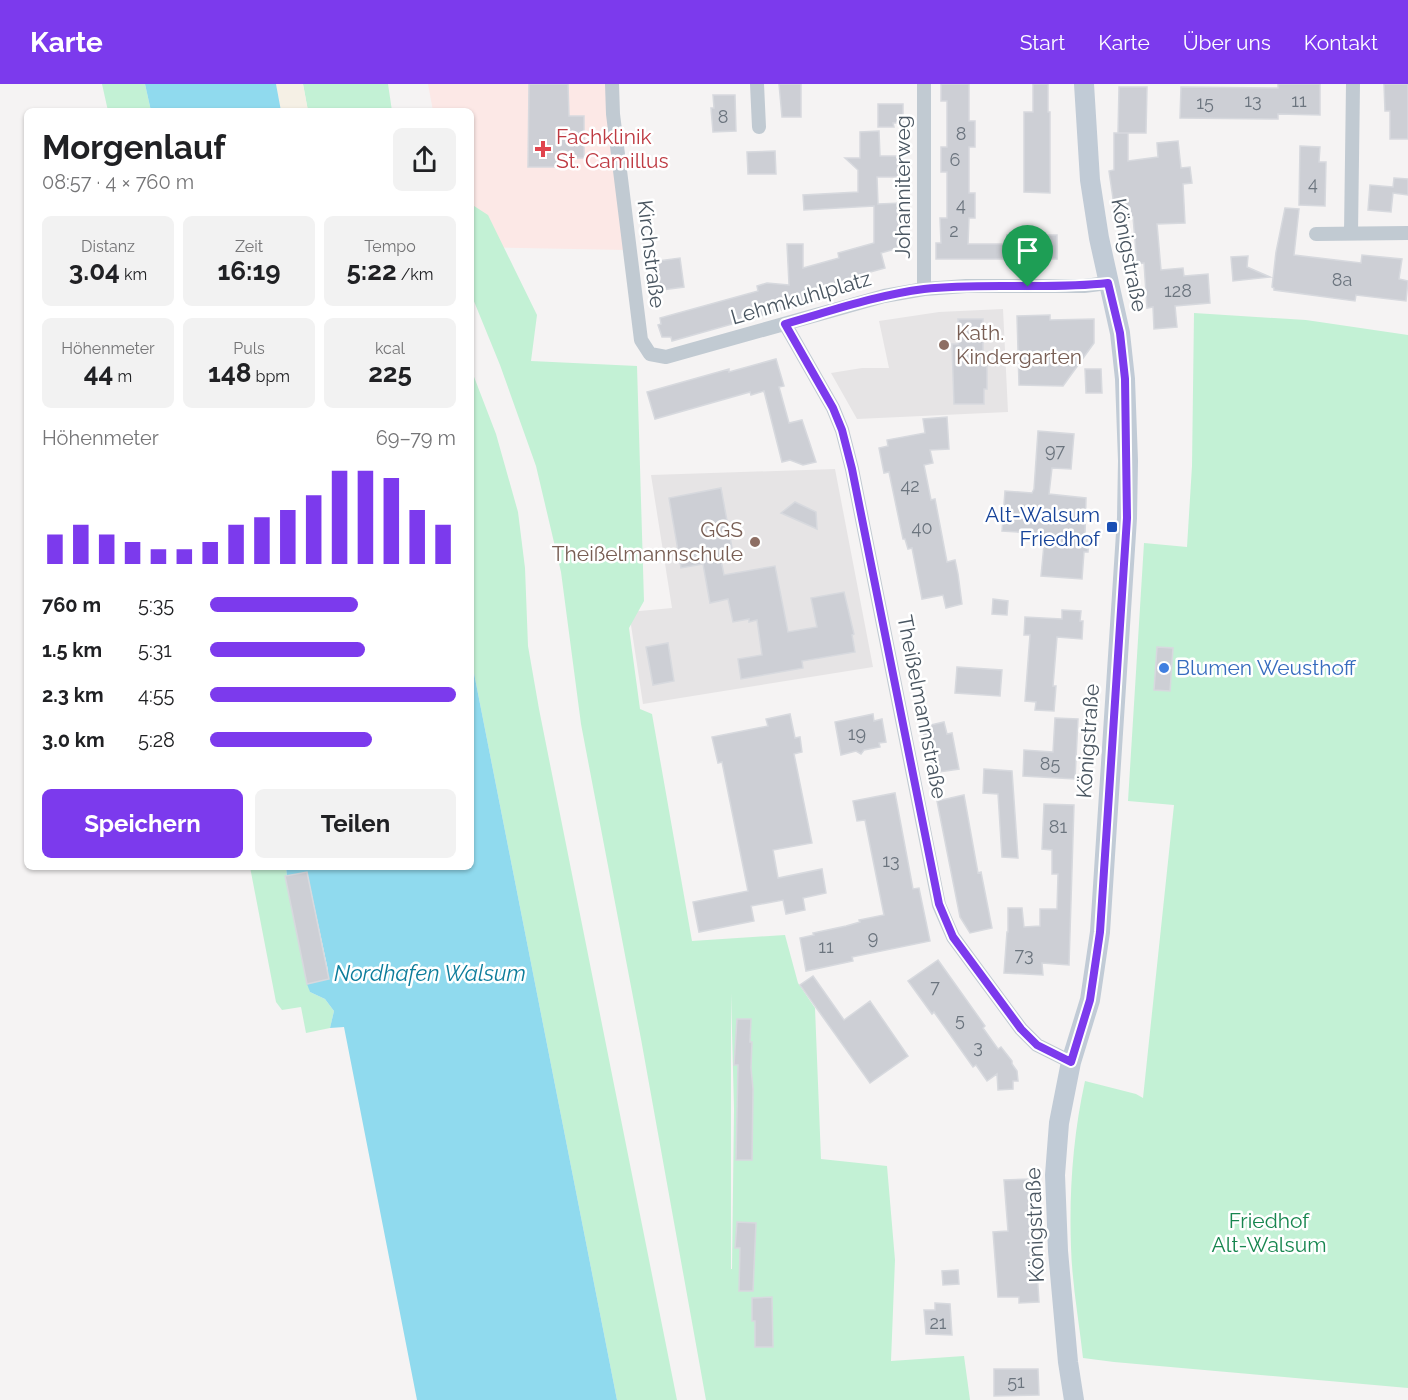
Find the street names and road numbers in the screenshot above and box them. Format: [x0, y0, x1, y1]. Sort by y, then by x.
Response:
street label: Johanniterweg [890, 115, 915, 259]
street label: Königstraße [1106, 196, 1153, 314]
street label: Kirchstraße [632, 198, 671, 309]
street label: Lehmkuhlplatz [728, 266, 874, 329]
street label: Theißelmannstraße [892, 613, 953, 801]
street label: Königstraße [1071, 683, 1104, 799]
street label: Königstraße [1020, 1167, 1049, 1283]

